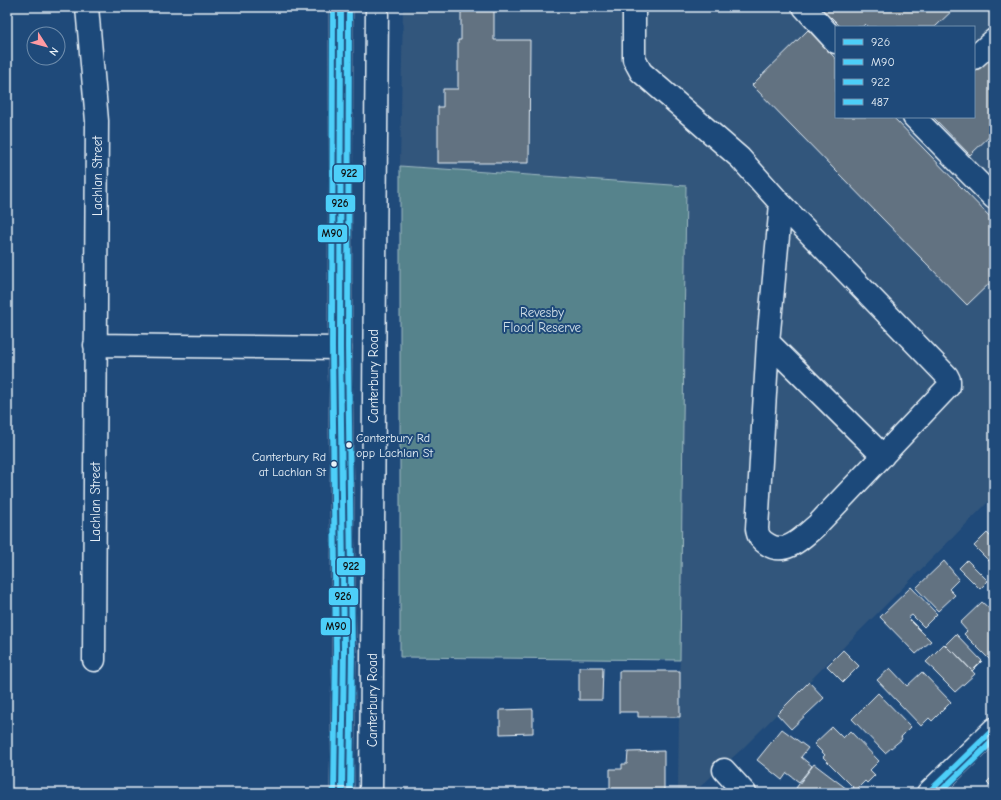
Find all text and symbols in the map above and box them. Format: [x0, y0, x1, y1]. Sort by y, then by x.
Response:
north arrow [26, 26, 66, 66]
legend [835, 26, 975, 118]
text: 926 [871, 35, 890, 49]
text: N [46, 45, 61, 58]
text: M90 [871, 55, 895, 69]
text: 922 [871, 75, 890, 89]
text: 487 [871, 95, 889, 109]
street label: Lachlan Street [90, 135, 105, 216]
line badge: 922 [333, 164, 364, 183]
text: 922 [341, 167, 358, 180]
line badge: 926 [325, 194, 356, 213]
text: 926 [332, 197, 349, 210]
line badge: M90 [317, 224, 348, 243]
text: M90 [322, 227, 342, 240]
park label: Revesby Flood Reserve [503, 305, 582, 335]
street label: Canterbury Road [366, 329, 381, 423]
place label: Canterbury Rd opp Lachlan St [356, 431, 433, 460]
marker: Canterbury Rd opp Lachlan St [344, 440, 354, 450]
place label: Canterbury Rd at Lachlan St [252, 450, 327, 479]
marker: Canterbury Rd at Lachlan St [329, 459, 339, 469]
street label: Lachlan Street [88, 461, 103, 542]
line badge: 922 [336, 557, 366, 576]
text: 922 [343, 560, 360, 573]
line badge: 926 [328, 587, 359, 606]
text: 926 [335, 590, 352, 603]
line badge: M90 [320, 617, 351, 636]
text: M90 [326, 620, 346, 633]
street label: Canterbury Road [365, 653, 380, 747]

